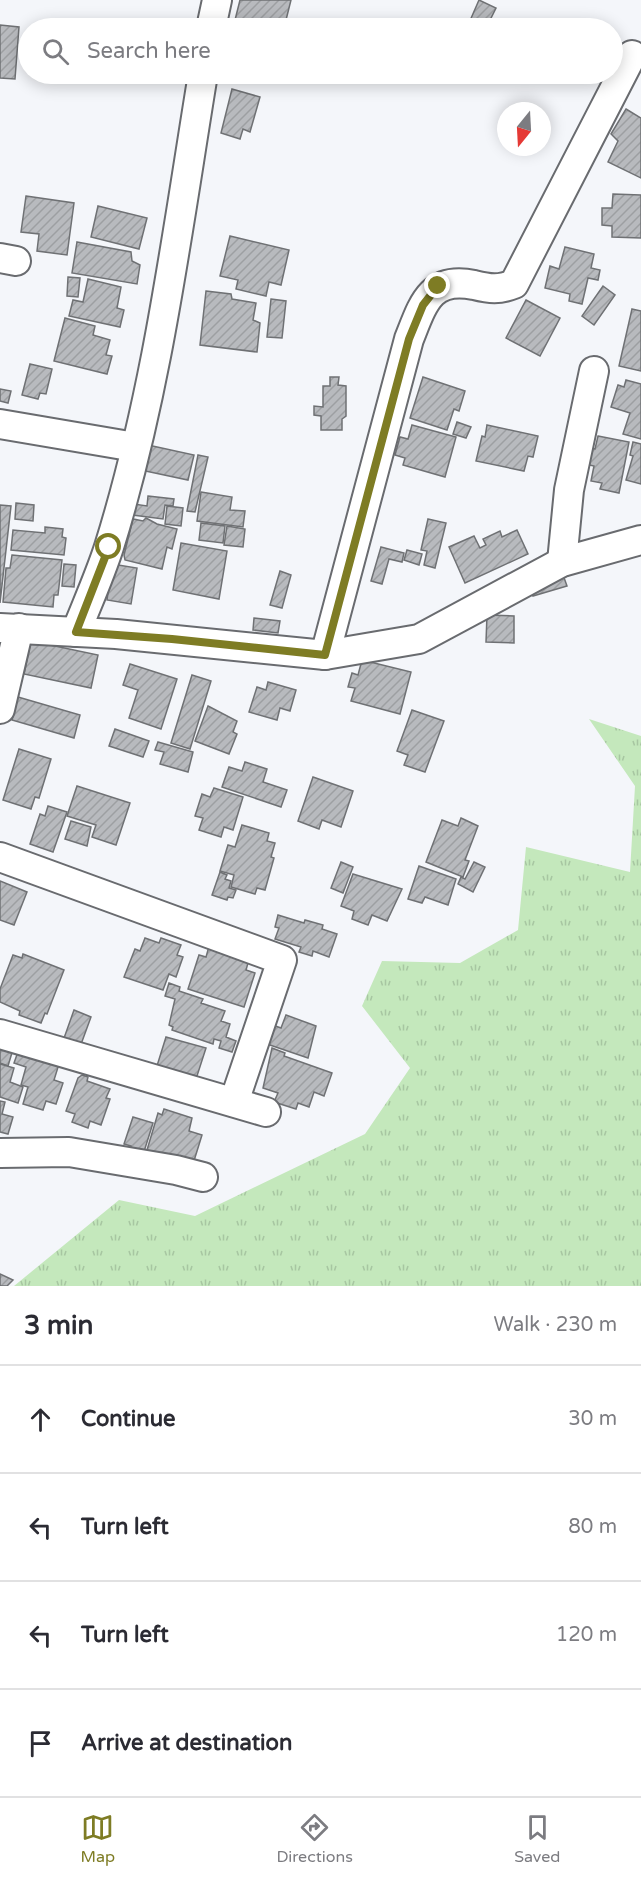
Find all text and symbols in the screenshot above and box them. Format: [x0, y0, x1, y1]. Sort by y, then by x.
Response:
search box [18, 18, 623, 84]
icon: search [39, 35, 72, 68]
text: Search here [87, 38, 211, 64]
north arrow [497, 102, 551, 156]
route end [424, 272, 450, 298]
route start [95, 533, 121, 559]
text: 3 min [24, 1310, 93, 1341]
text: Walk · 230 m [494, 1313, 617, 1337]
icon: ahead [24, 1403, 57, 1436]
text: Continue [81, 1406, 176, 1432]
text: 30 m [568, 1407, 617, 1431]
icon: left [24, 1511, 57, 1544]
text: Turn left [81, 1514, 169, 1540]
text: 80 m [568, 1515, 617, 1539]
icon: left [24, 1619, 57, 1652]
text: Turn left [81, 1622, 169, 1648]
text: 120 m [556, 1623, 617, 1647]
icon: arrive [24, 1727, 57, 1760]
text: Arrive at destination [81, 1730, 292, 1756]
tab: Map [81, 1811, 115, 1867]
tab: Directions [276, 1811, 353, 1867]
tab: Saved [514, 1811, 560, 1867]

